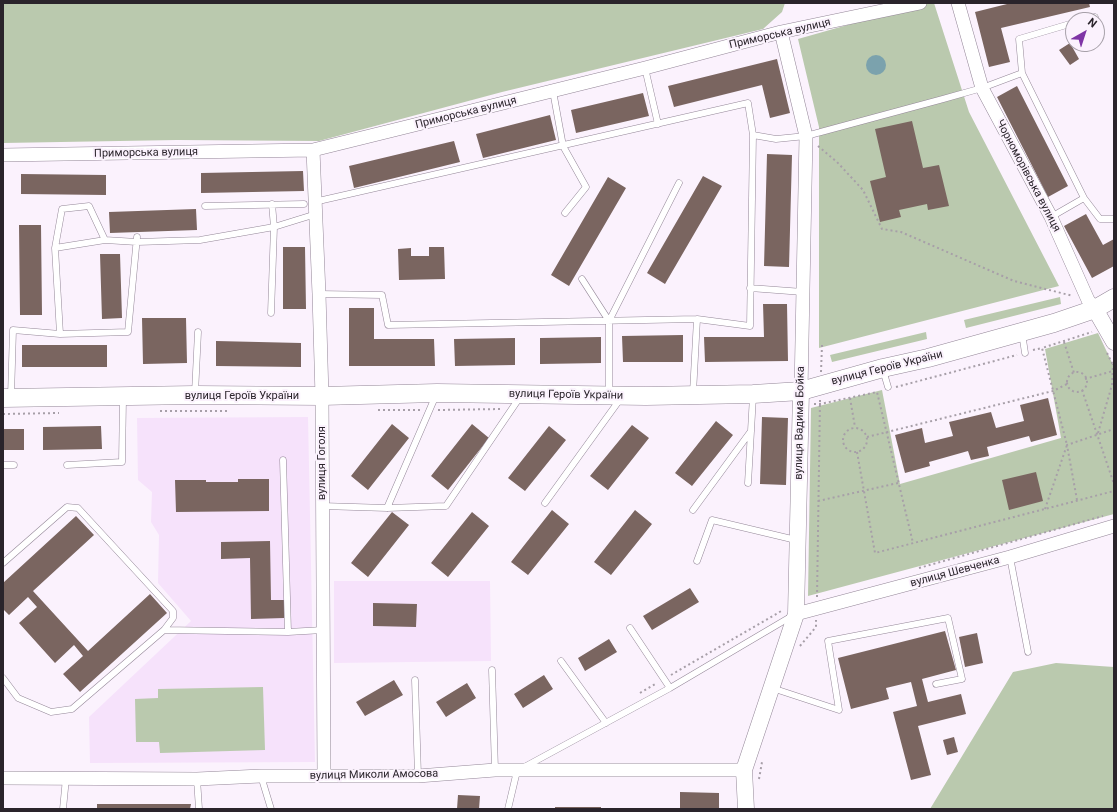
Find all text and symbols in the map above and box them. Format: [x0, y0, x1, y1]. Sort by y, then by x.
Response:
north arrow [1065, 12, 1105, 52]
street label: Приморська вулиця [728, 16, 832, 52]
text: N [1085, 16, 1099, 31]
street label: Приморська вулиця [414, 94, 518, 132]
street label: Чорноморівська вулиця [993, 118, 1063, 234]
street label: Приморська вулиця [94, 145, 198, 161]
street label: вулиця Героїв України [830, 348, 944, 388]
street label: вулиця Вадима Бойка [792, 366, 808, 480]
street label: вулиця Героїв України [509, 387, 623, 403]
street label: вулиця Героїв України [185, 389, 299, 403]
street label: вулиця Гоголя [315, 426, 329, 500]
street label: вулиця Шевченка [909, 554, 1001, 590]
street label: вулиця Миколи Амосова [310, 767, 438, 783]

